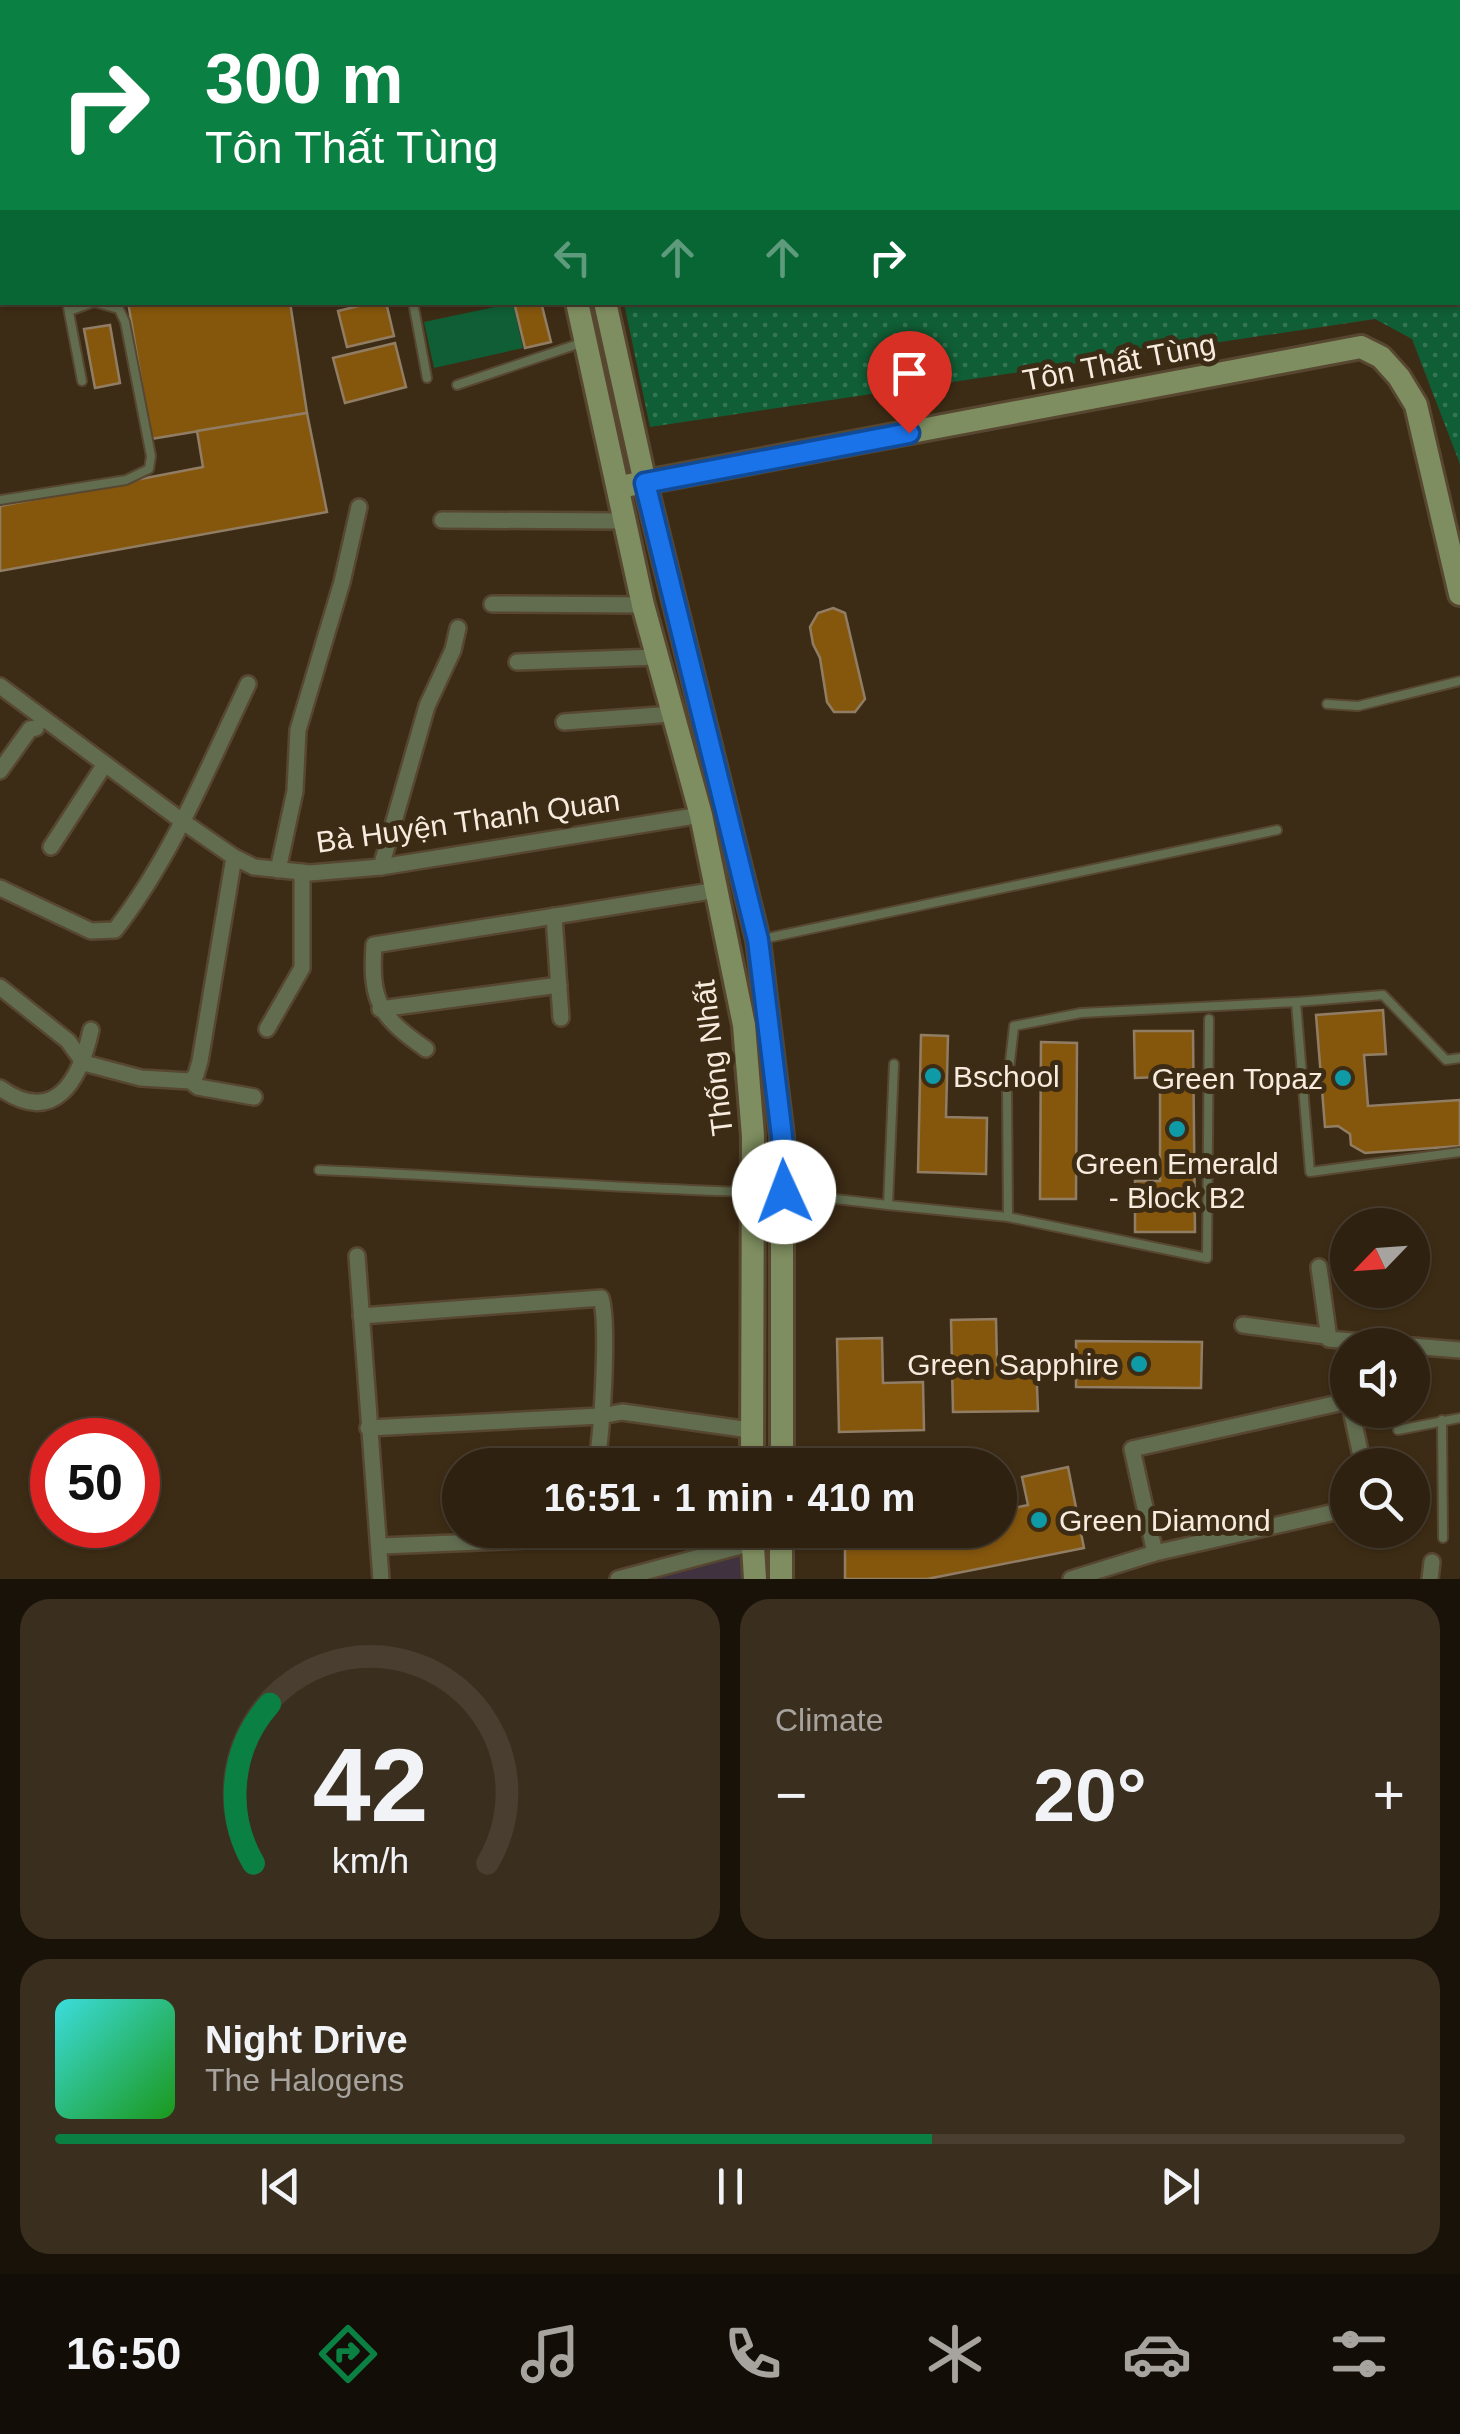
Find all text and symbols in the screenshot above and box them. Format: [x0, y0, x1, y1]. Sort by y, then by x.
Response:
icon: right [40, 40, 170, 170]
text: 300 m [205, 40, 403, 118]
text: Tôn Thất Tùng [205, 122, 499, 173]
icon: left [545, 230, 600, 285]
icon: ahead [650, 230, 705, 285]
icon: ahead [755, 230, 810, 285]
icon: right [860, 230, 915, 285]
street label: Tôn Thất Tùng [1020, 327, 1218, 397]
pin [867, 331, 952, 434]
icon: arrive [882, 346, 937, 401]
street label: Bà Huyện Thanh Quan [314, 783, 622, 859]
street label: Thống Nhất [687, 978, 739, 1138]
place label: Bschool [953, 1060, 1060, 1093]
place label: Green Topaz [1152, 1062, 1323, 1095]
marker: Bschool [922, 1065, 944, 1087]
marker: Green Topaz [1332, 1067, 1354, 1089]
marker: Green Emerald - Block B2 [1166, 1118, 1188, 1140]
position arrow [732, 1140, 836, 1244]
place label: Green Emerald - Block B2 [1075, 1147, 1279, 1214]
north arrow [1330, 1208, 1430, 1308]
map controls [1330, 1208, 1430, 1548]
button: sound [1330, 1328, 1430, 1428]
place label: Green Sapphire [907, 1348, 1119, 1381]
marker: Green Sapphire [1128, 1353, 1150, 1375]
speed limit sign: 50 [30, 1418, 160, 1548]
button: search [1330, 1448, 1430, 1548]
text: 16:51 · 1 min · 410 m [544, 1477, 915, 1519]
place label: Green Diamond [1059, 1504, 1271, 1537]
marker: Green Diamond [1028, 1509, 1050, 1531]
text: Climate [775, 1702, 883, 1738]
text: 42 [312, 1727, 428, 1843]
text: 20° [1033, 1753, 1147, 1837]
text: − [775, 1764, 807, 1826]
text: + [1373, 1764, 1405, 1826]
text: km/h [331, 1841, 409, 1881]
text: Night Drive [205, 2019, 408, 2061]
text: The Halogens [205, 2062, 404, 2098]
icon: previous [253, 2159, 308, 2214]
icon: pause [703, 2159, 758, 2214]
icon: next [1153, 2159, 1208, 2214]
icon: directions [313, 2319, 383, 2389]
icon: music [515, 2319, 585, 2389]
icon: phone [718, 2319, 788, 2389]
icon: climate [920, 2319, 990, 2389]
icon: car [1122, 2319, 1192, 2389]
icon: filters [1324, 2319, 1394, 2389]
text: 16:50 [66, 2328, 181, 2379]

